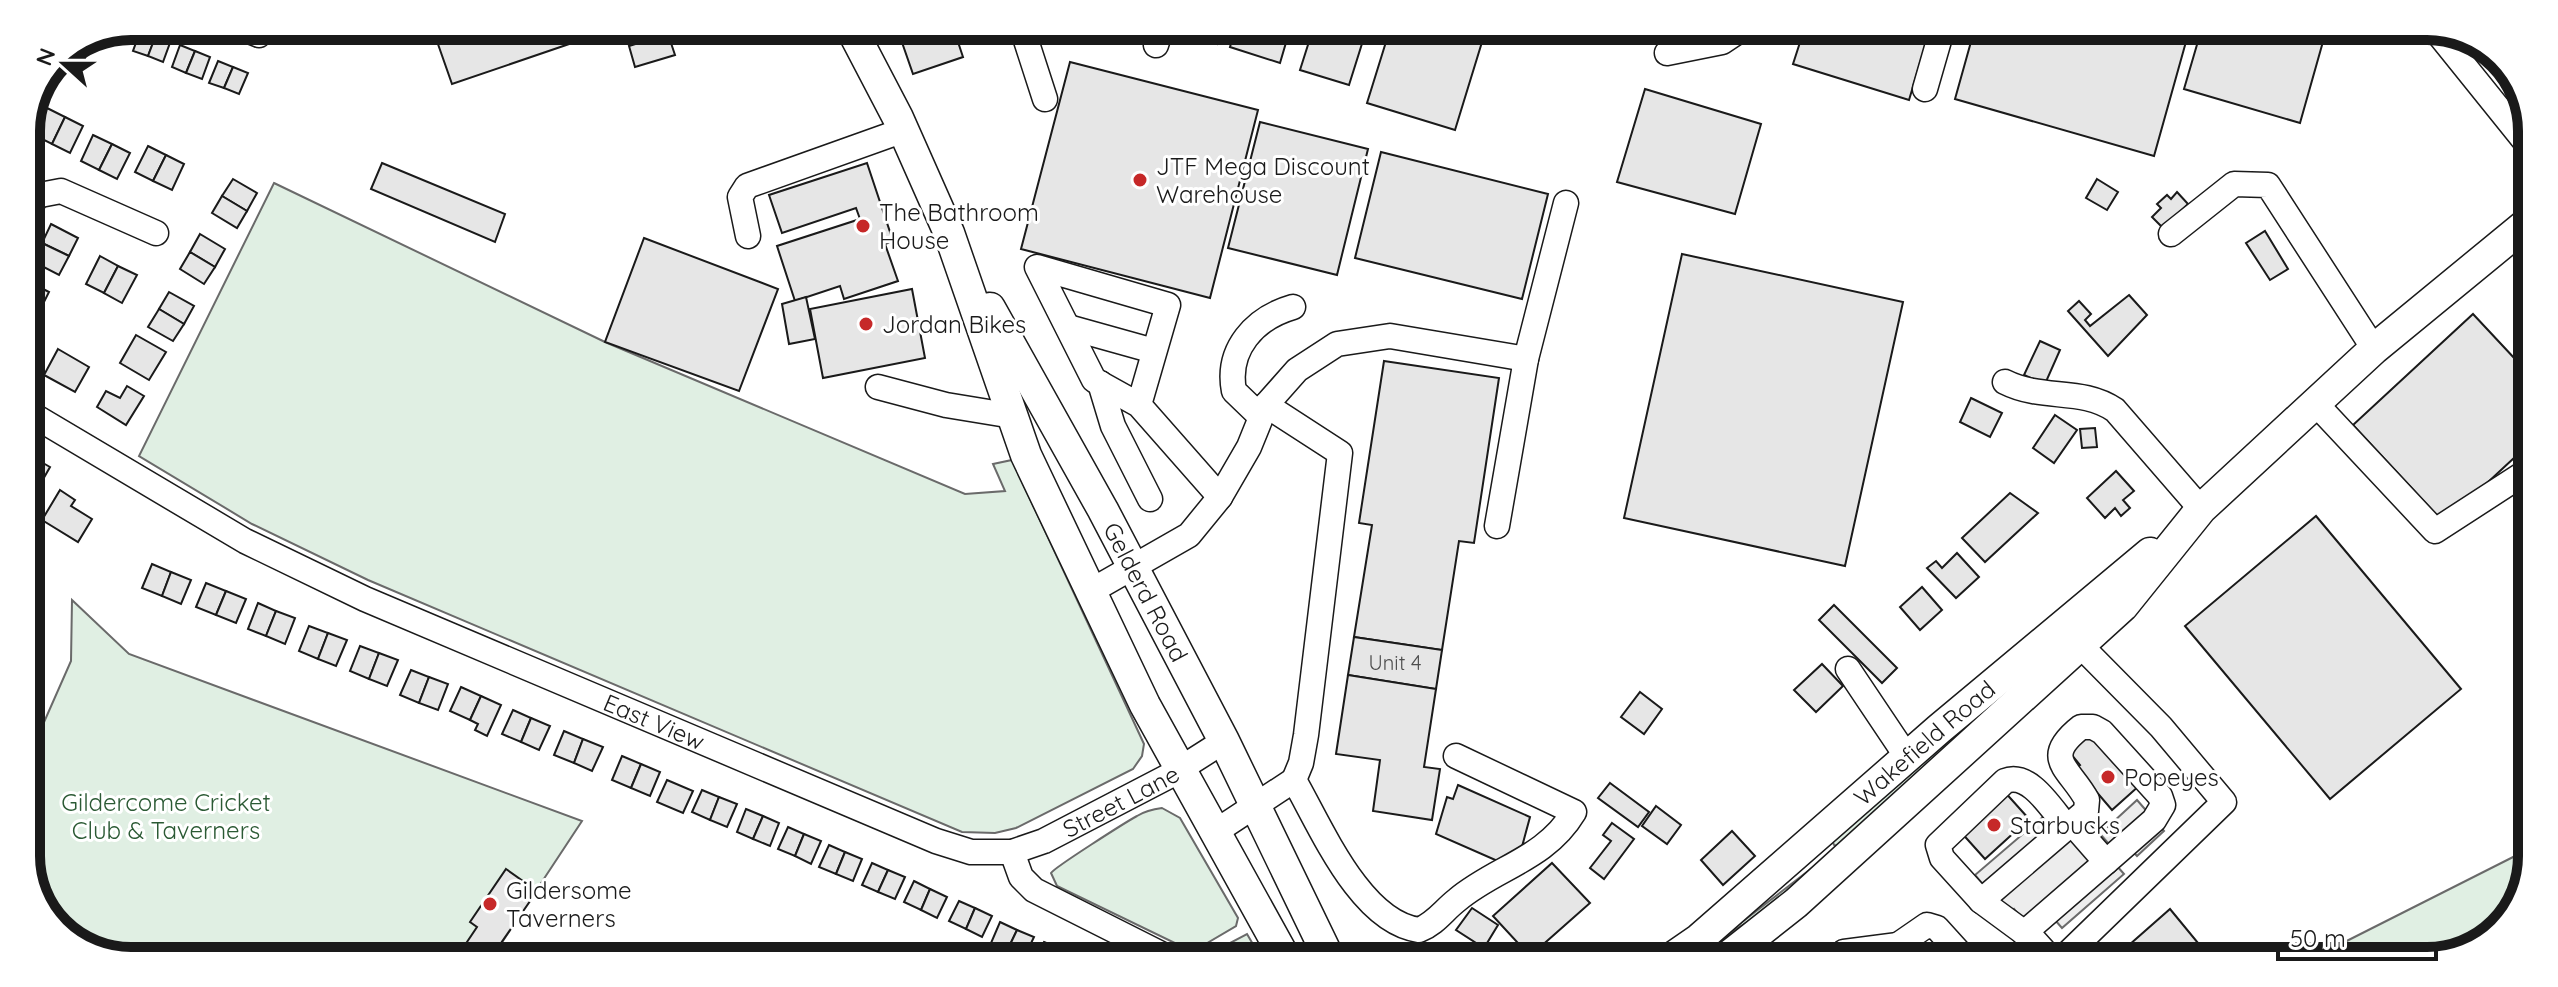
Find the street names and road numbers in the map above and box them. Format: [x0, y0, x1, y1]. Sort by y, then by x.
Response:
street label: Gelderd Road [1097, 517, 1195, 667]
street label: Wakefield Road [1847, 674, 2001, 812]
street label: East View [599, 687, 709, 756]
street label: Street Lane [1057, 759, 1185, 844]

